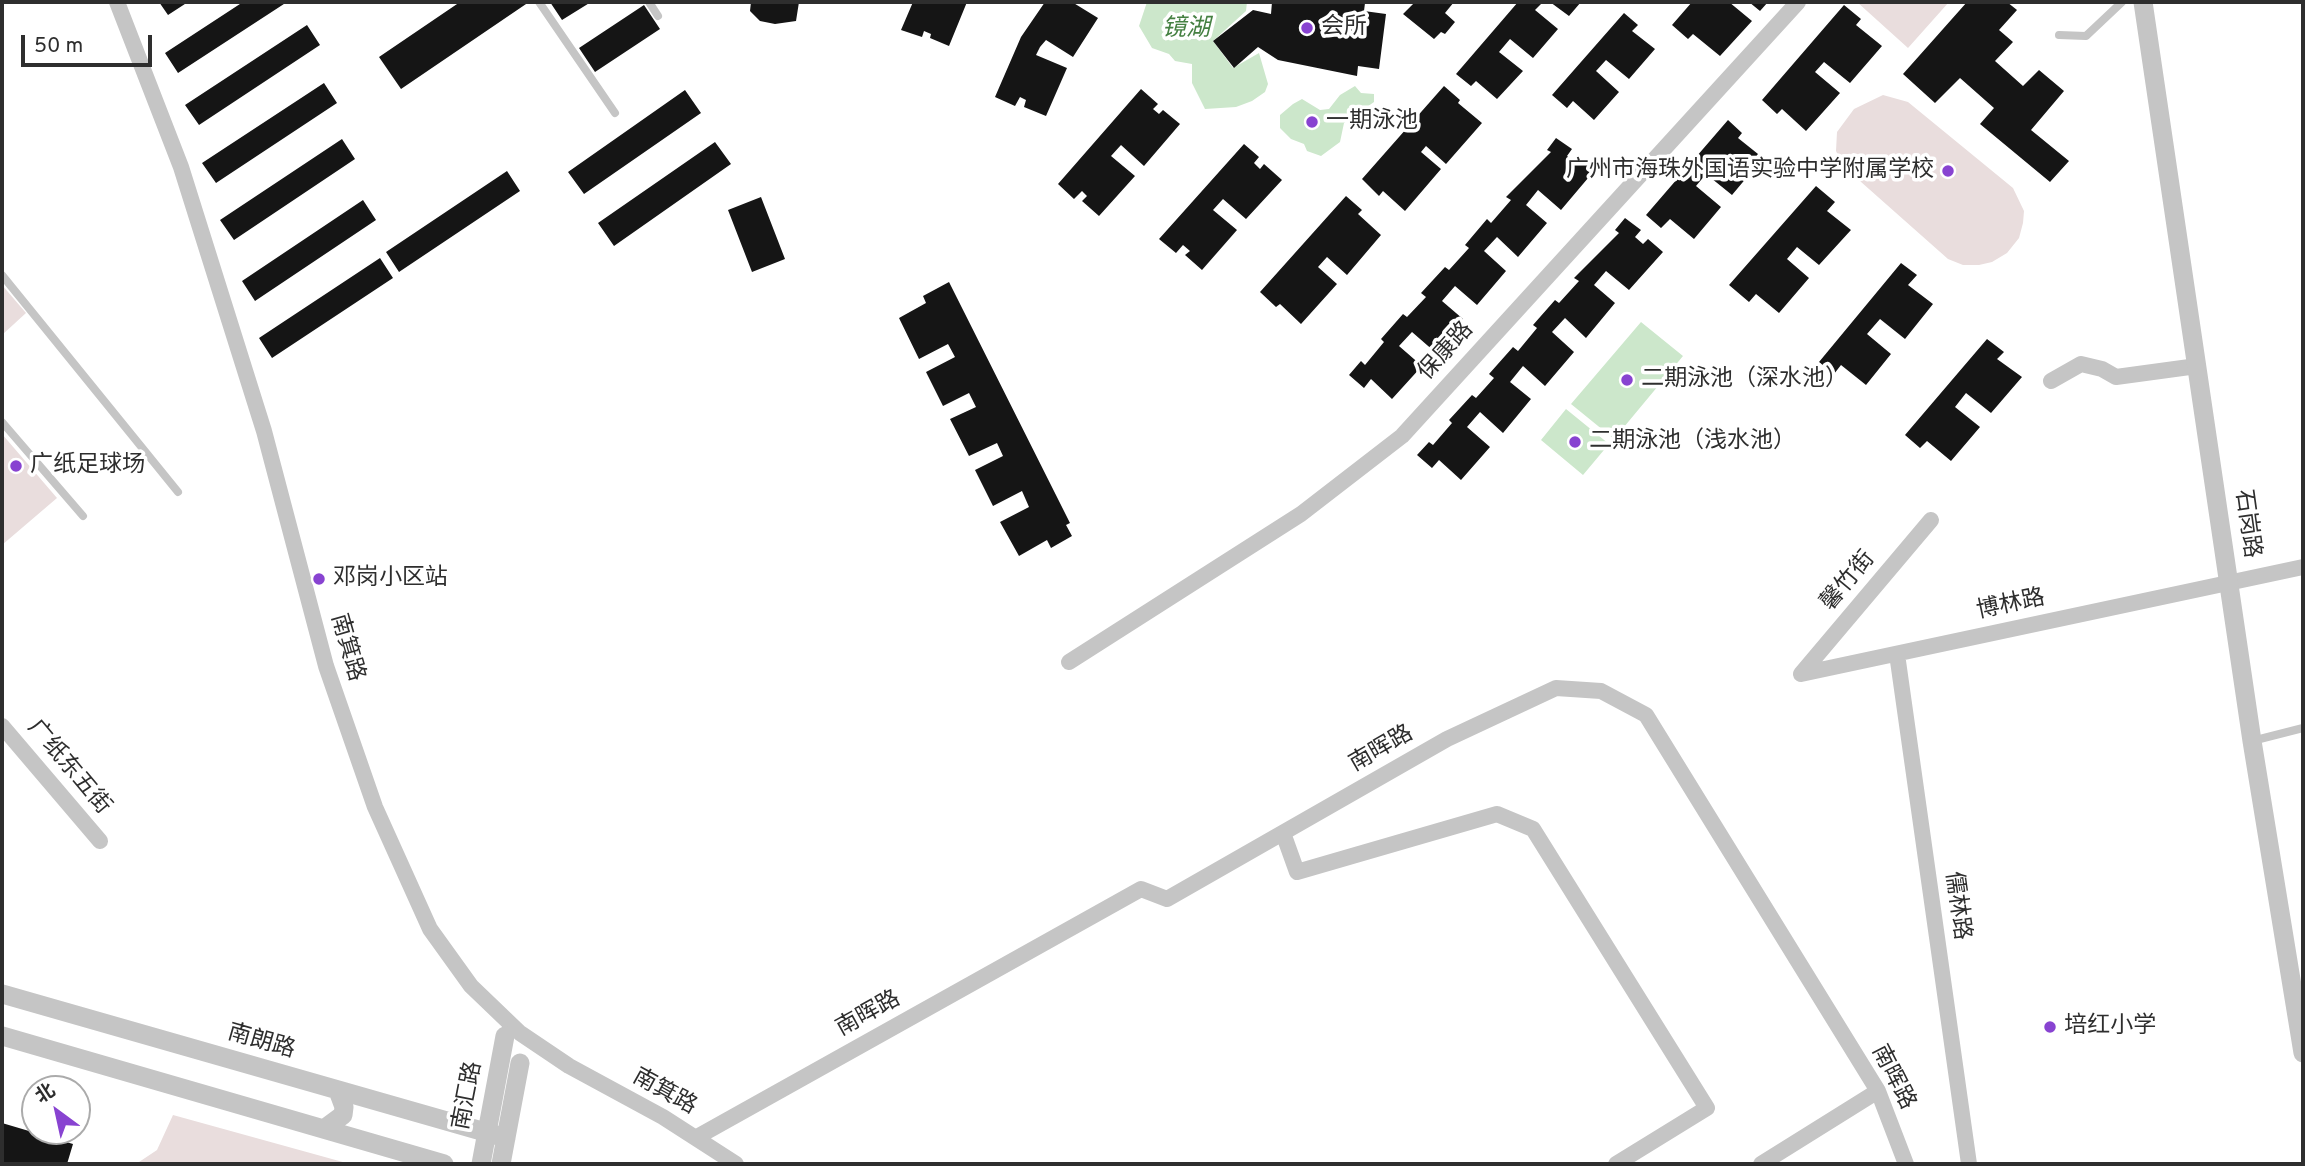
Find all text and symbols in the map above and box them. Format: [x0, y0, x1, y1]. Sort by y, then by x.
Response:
place label: 会所 [1321, 14, 1367, 42]
water label: 镜湖 [1162, 16, 1210, 44]
marker: 会所 [1299, 20, 1315, 36]
scale bar [24, 21, 156, 65]
text: 50 m [34, 33, 83, 60]
place label: 一期泳池 [1326, 108, 1418, 136]
marker: 一期泳池 [1304, 114, 1320, 130]
place label: 广州市海珠外国语实验中学附属学校 [1566, 157, 1934, 185]
marker: 广州市海珠外国语实验中学附属学校 [1940, 163, 1956, 179]
street label: 保康路 [1414, 317, 1480, 387]
place label: 二期泳池（深水池） [1641, 366, 1848, 394]
marker: 二期泳池（深水池） [1619, 372, 1635, 388]
place label: 二期泳池（浅水池） [1589, 428, 1796, 456]
marker: 二期泳池（浅水池） [1567, 434, 1583, 450]
place label: 广纸足球场 [30, 452, 145, 480]
marker: 广纸足球场 [8, 458, 24, 474]
street label: 石岗路 [2228, 488, 2264, 560]
street label: 馨竹街 [1816, 547, 1882, 617]
place label: 邓岗小区站 [333, 565, 448, 593]
marker: 邓岗小区站 [311, 571, 327, 587]
street label: 博林路 [1974, 585, 2048, 627]
street label: 南箕路 [323, 611, 369, 685]
street label: 广纸东五街 [20, 715, 116, 821]
street label: 南晖路 [1345, 721, 1419, 779]
street label: 儒林路 [1938, 870, 1974, 942]
street label: 南晖路 [832, 986, 906, 1044]
place label: 培红小学 [2064, 1013, 2156, 1041]
marker: 培红小学 [2042, 1019, 2058, 1035]
street label: 南朗路 [224, 1020, 298, 1066]
street label: 南晖路 [1864, 1041, 1920, 1115]
street label: 南汇路 [449, 1060, 489, 1132]
street label: 南箕路 [627, 1064, 701, 1122]
north arrow [21, 1075, 91, 1145]
text: 北 [31, 1079, 60, 1109]

